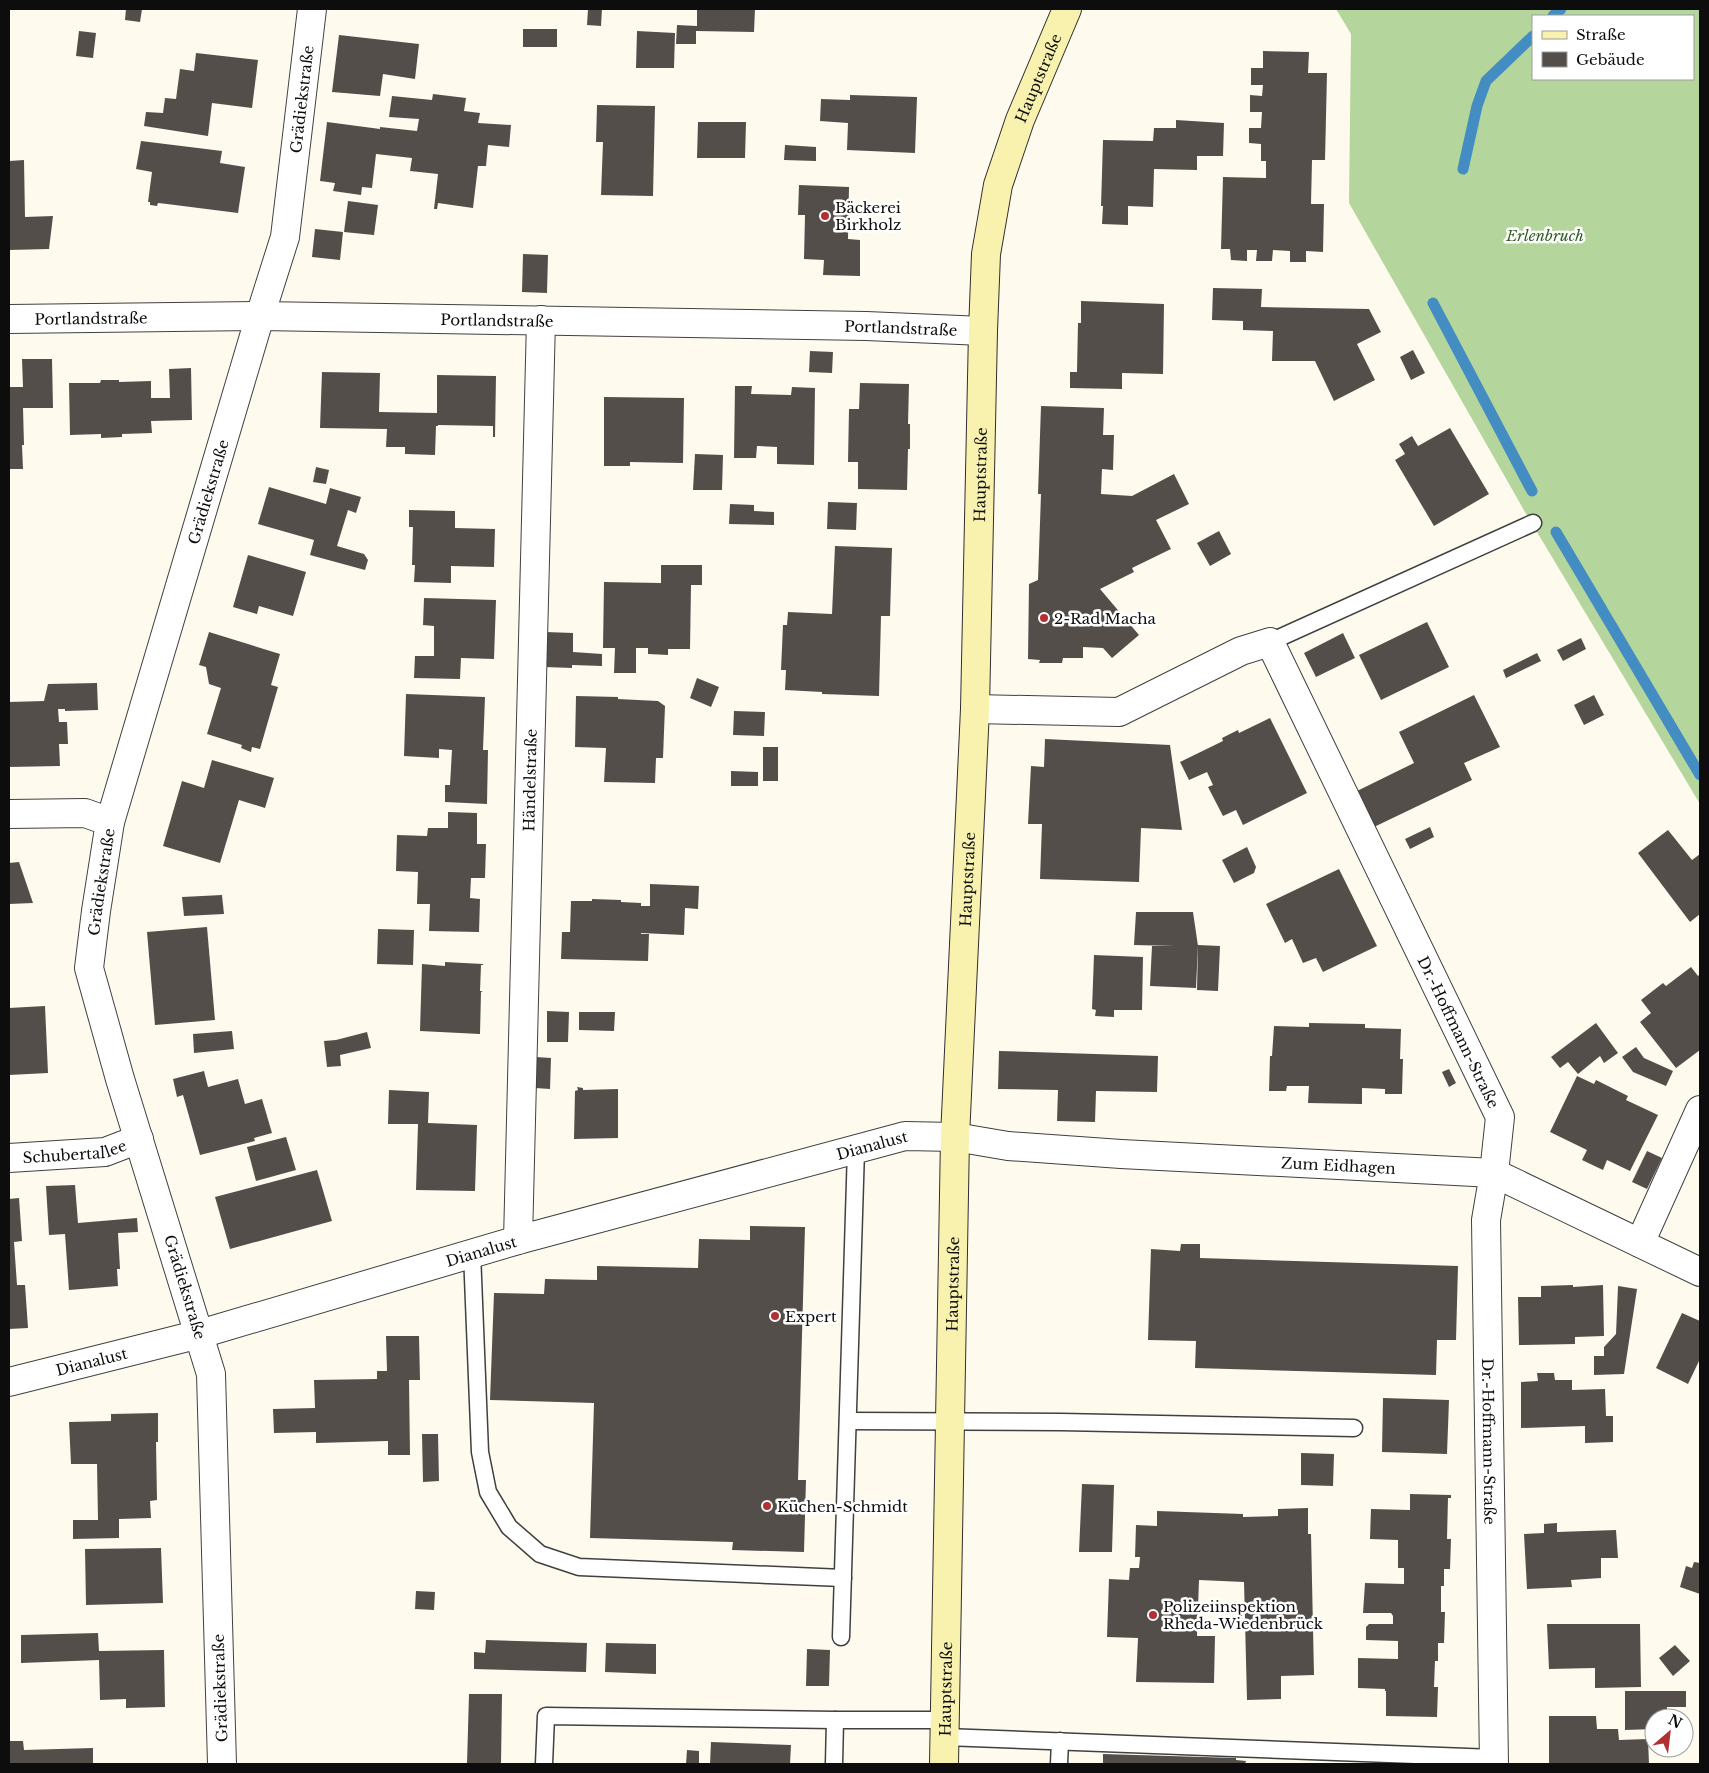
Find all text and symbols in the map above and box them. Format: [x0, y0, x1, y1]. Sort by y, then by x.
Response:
legend [1532, 15, 1694, 80]
text: Straße [1576, 25, 1626, 44]
street label: Hauptstraße [1011, 31, 1065, 125]
street label: Grädiekstraße [286, 44, 317, 154]
text: Gebäude [1576, 50, 1645, 69]
place label: Bäckerei Birkholz [835, 198, 901, 234]
marker: Bäckerei Birkholz [819, 210, 831, 222]
park label: Erlenbruch [1505, 226, 1584, 245]
street label: Portlandstraße [34, 308, 148, 328]
street label: Portlandstraße [440, 309, 554, 330]
street label: Portlandstraße [844, 316, 958, 339]
street label: Hauptstraße [969, 427, 990, 522]
street label: Grädiekstraße [183, 437, 232, 547]
place label: 2-Rad Macha [1054, 609, 1157, 628]
marker: 2-Rad Macha [1038, 612, 1050, 624]
street label: Händelstraße [519, 728, 540, 832]
street label: Grädiekstraße [84, 827, 118, 937]
street label: Hauptstraße [955, 832, 979, 927]
street label: Dr.-Hoffmann-Straße [1414, 953, 1504, 1111]
street label: Dianalust [834, 1126, 910, 1164]
street label: Schubertallee [22, 1135, 129, 1167]
street label: Zum Eidhagen [1281, 1153, 1396, 1177]
street label: Dianalust [443, 1231, 519, 1270]
street label: Grädiekstraße [160, 1232, 210, 1342]
street label: Hauptstraße [942, 1236, 963, 1332]
place label: Expert [785, 1307, 837, 1326]
marker: Expert [769, 1310, 781, 1322]
street label: Dianalust [54, 1343, 129, 1379]
street label: Dr.-Hoffmann-Straße [1479, 1358, 1500, 1525]
place label: Küchen-Schmidt [777, 1497, 908, 1516]
marker: Küchen-Schmidt [761, 1500, 773, 1512]
place label: Polizeiinspektion Rheda-Wiedenbrück [1163, 1597, 1324, 1633]
marker: Polizeiinspektion Rheda-Wiedenbrück [1147, 1609, 1159, 1621]
street label: Grädiekstraße [209, 1634, 231, 1742]
street label: Hauptstraße [935, 1641, 956, 1737]
north arrow [1644, 1708, 1694, 1758]
text: N [1665, 1710, 1685, 1733]

